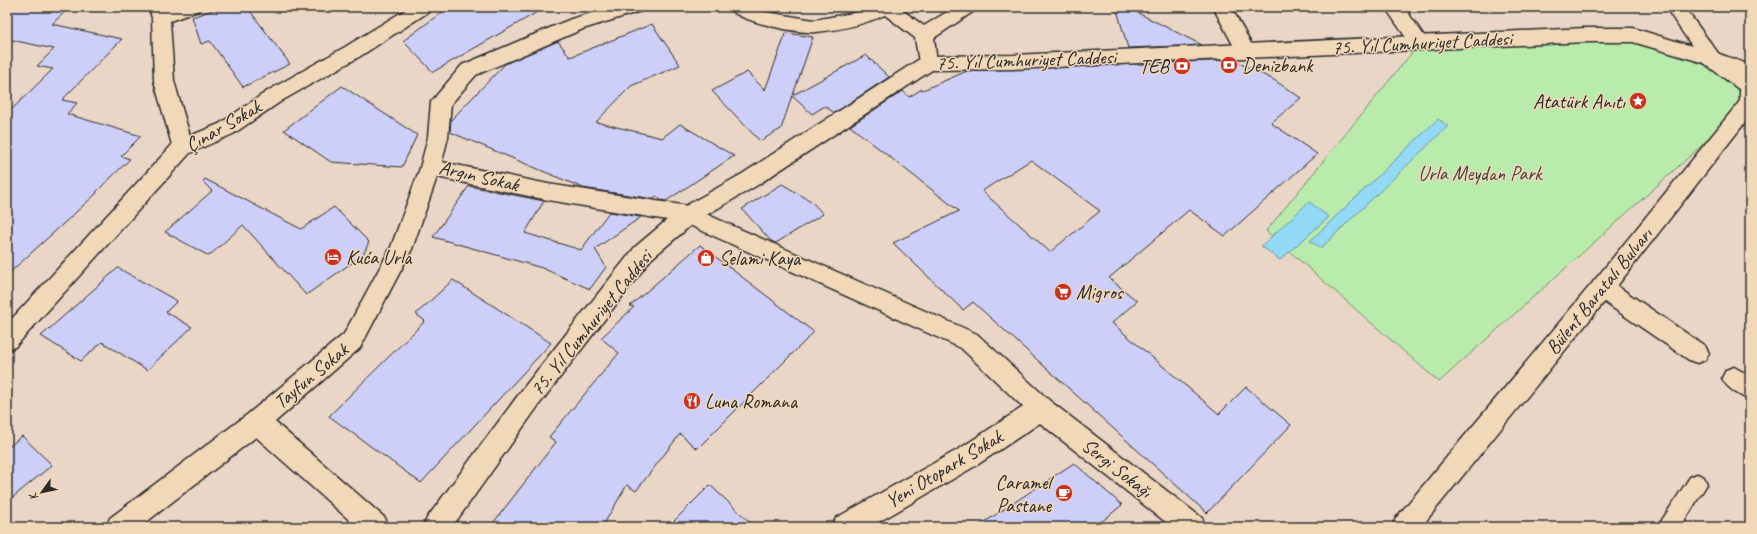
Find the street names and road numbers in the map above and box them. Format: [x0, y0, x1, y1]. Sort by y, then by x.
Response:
street label: 75. Yıl Cumhuriyet Caddesi [1331, 26, 1515, 60]
street label: 75. Yıl Cumhuriyet Caddesi [936, 44, 1119, 76]
street label: Çınar Sokak [181, 94, 267, 158]
street label: Argın Sokak [437, 155, 523, 198]
street label: Bülent Baratalı Bulvarı [1540, 221, 1659, 360]
street label: 75. Yıl Cumhuriyet Caddesi [525, 243, 659, 401]
street label: Tayfun Sokak [269, 337, 355, 414]
street label: Yeni Otopark Sokak [881, 423, 1008, 514]
street label: Sergi Sokağı [1077, 433, 1158, 504]

